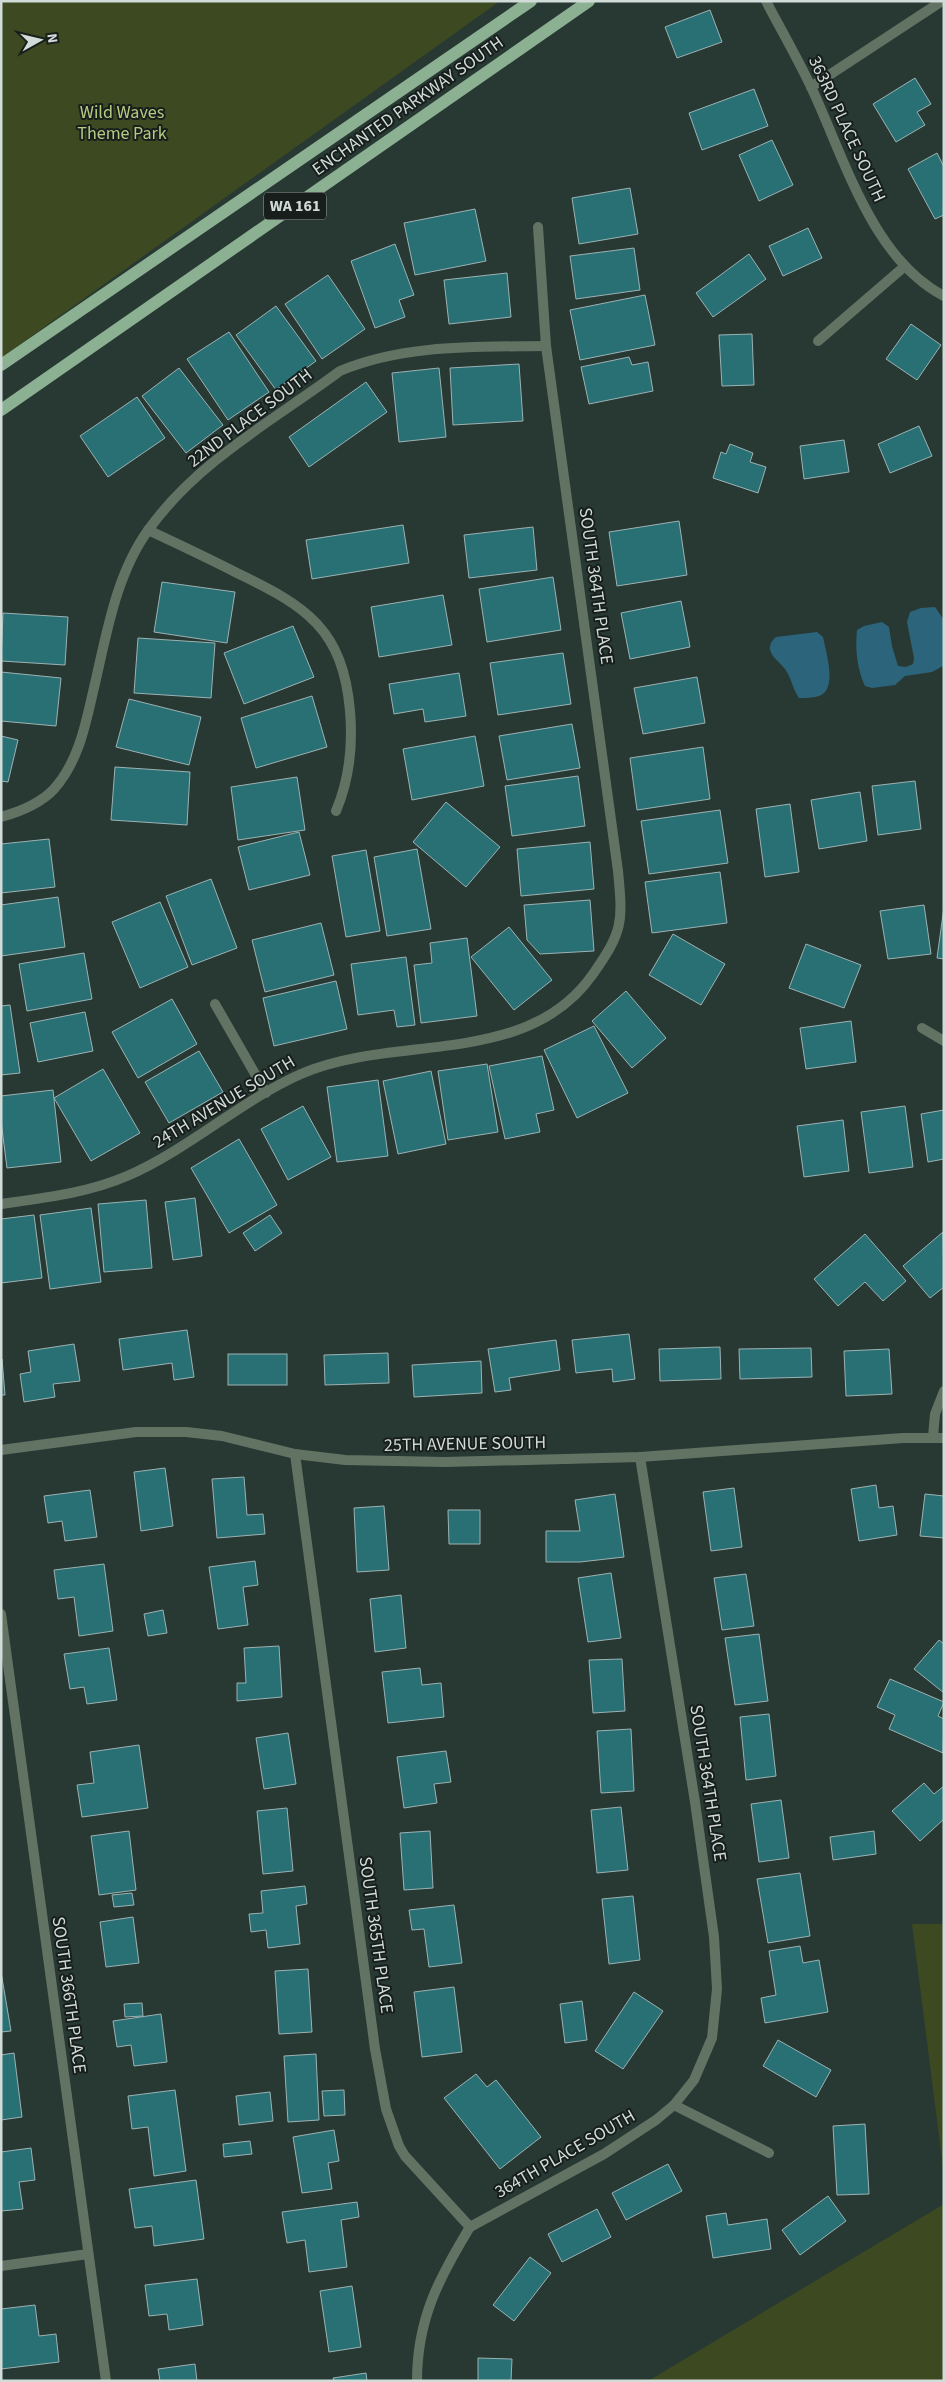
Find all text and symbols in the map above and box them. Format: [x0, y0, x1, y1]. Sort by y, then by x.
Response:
north arrow [15, 15, 65, 65]
street label: ENCHANTED PARKWAY SOUTH [307, 30, 509, 182]
text: N [41, 32, 62, 44]
street label: 363RD PLACE SOUTH [802, 52, 892, 206]
park label: Wild Waves Theme Park [77, 100, 167, 146]
road number: WA 161 [264, 192, 326, 220]
street label: 22ND PLACE SOUTH [182, 363, 318, 473]
street label: SOUTH 364TH PLACE [573, 506, 619, 666]
street label: 24TH AVENUE SOUTH [148, 1050, 300, 1154]
street label: 25TH AVENUE SOUTH [384, 1430, 546, 1458]
street label: SOUTH 364TH PLACE [683, 1703, 733, 1863]
street label: SOUTH 365TH PLACE [353, 1855, 399, 2015]
street label: SOUTH 366TH PLACE [46, 1915, 92, 2075]
street label: 364TH PLACE SOUTH [490, 2104, 640, 2204]

